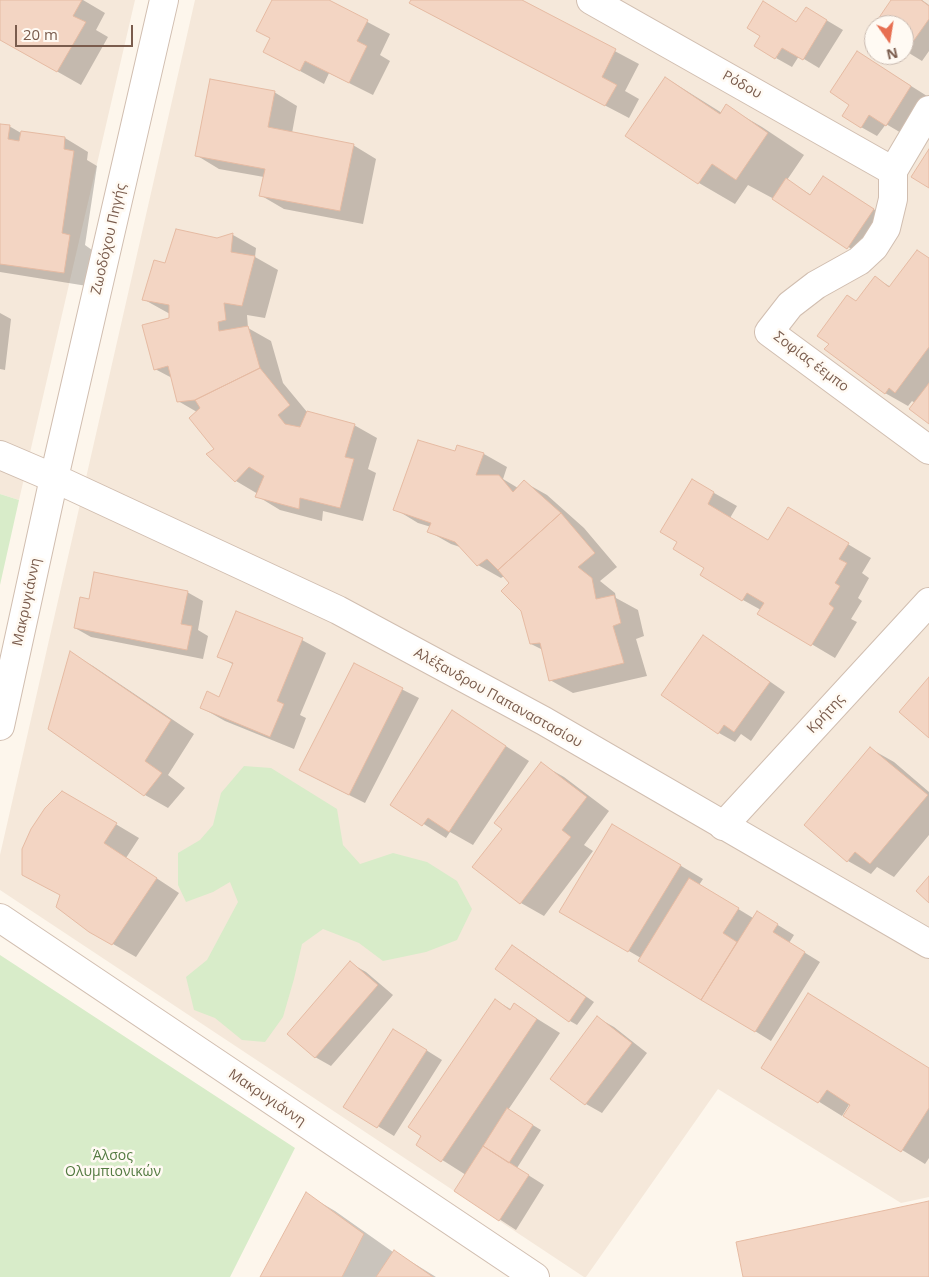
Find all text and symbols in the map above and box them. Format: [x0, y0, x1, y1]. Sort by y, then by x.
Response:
scale bar [18, 15, 135, 47]
north arrow [864, 15, 914, 65]
text: 20 m [23, 24, 58, 44]
text: N [885, 44, 900, 65]
street label: Ρόδου [719, 67, 765, 103]
street label: Ζωοδόχου Πηγής [88, 182, 130, 296]
street label: Σοφίας έεμπο [770, 328, 852, 396]
street label: Μακρυγιάννη [9, 556, 45, 648]
street label: Αλέξανδρου Παπαναστασίου [411, 645, 585, 751]
street label: Κρήτης [804, 691, 848, 737]
street label: Μακρυγιάννη [225, 1066, 309, 1130]
park label: Άλσος Ολυμπιονικών [65, 1148, 161, 1180]

